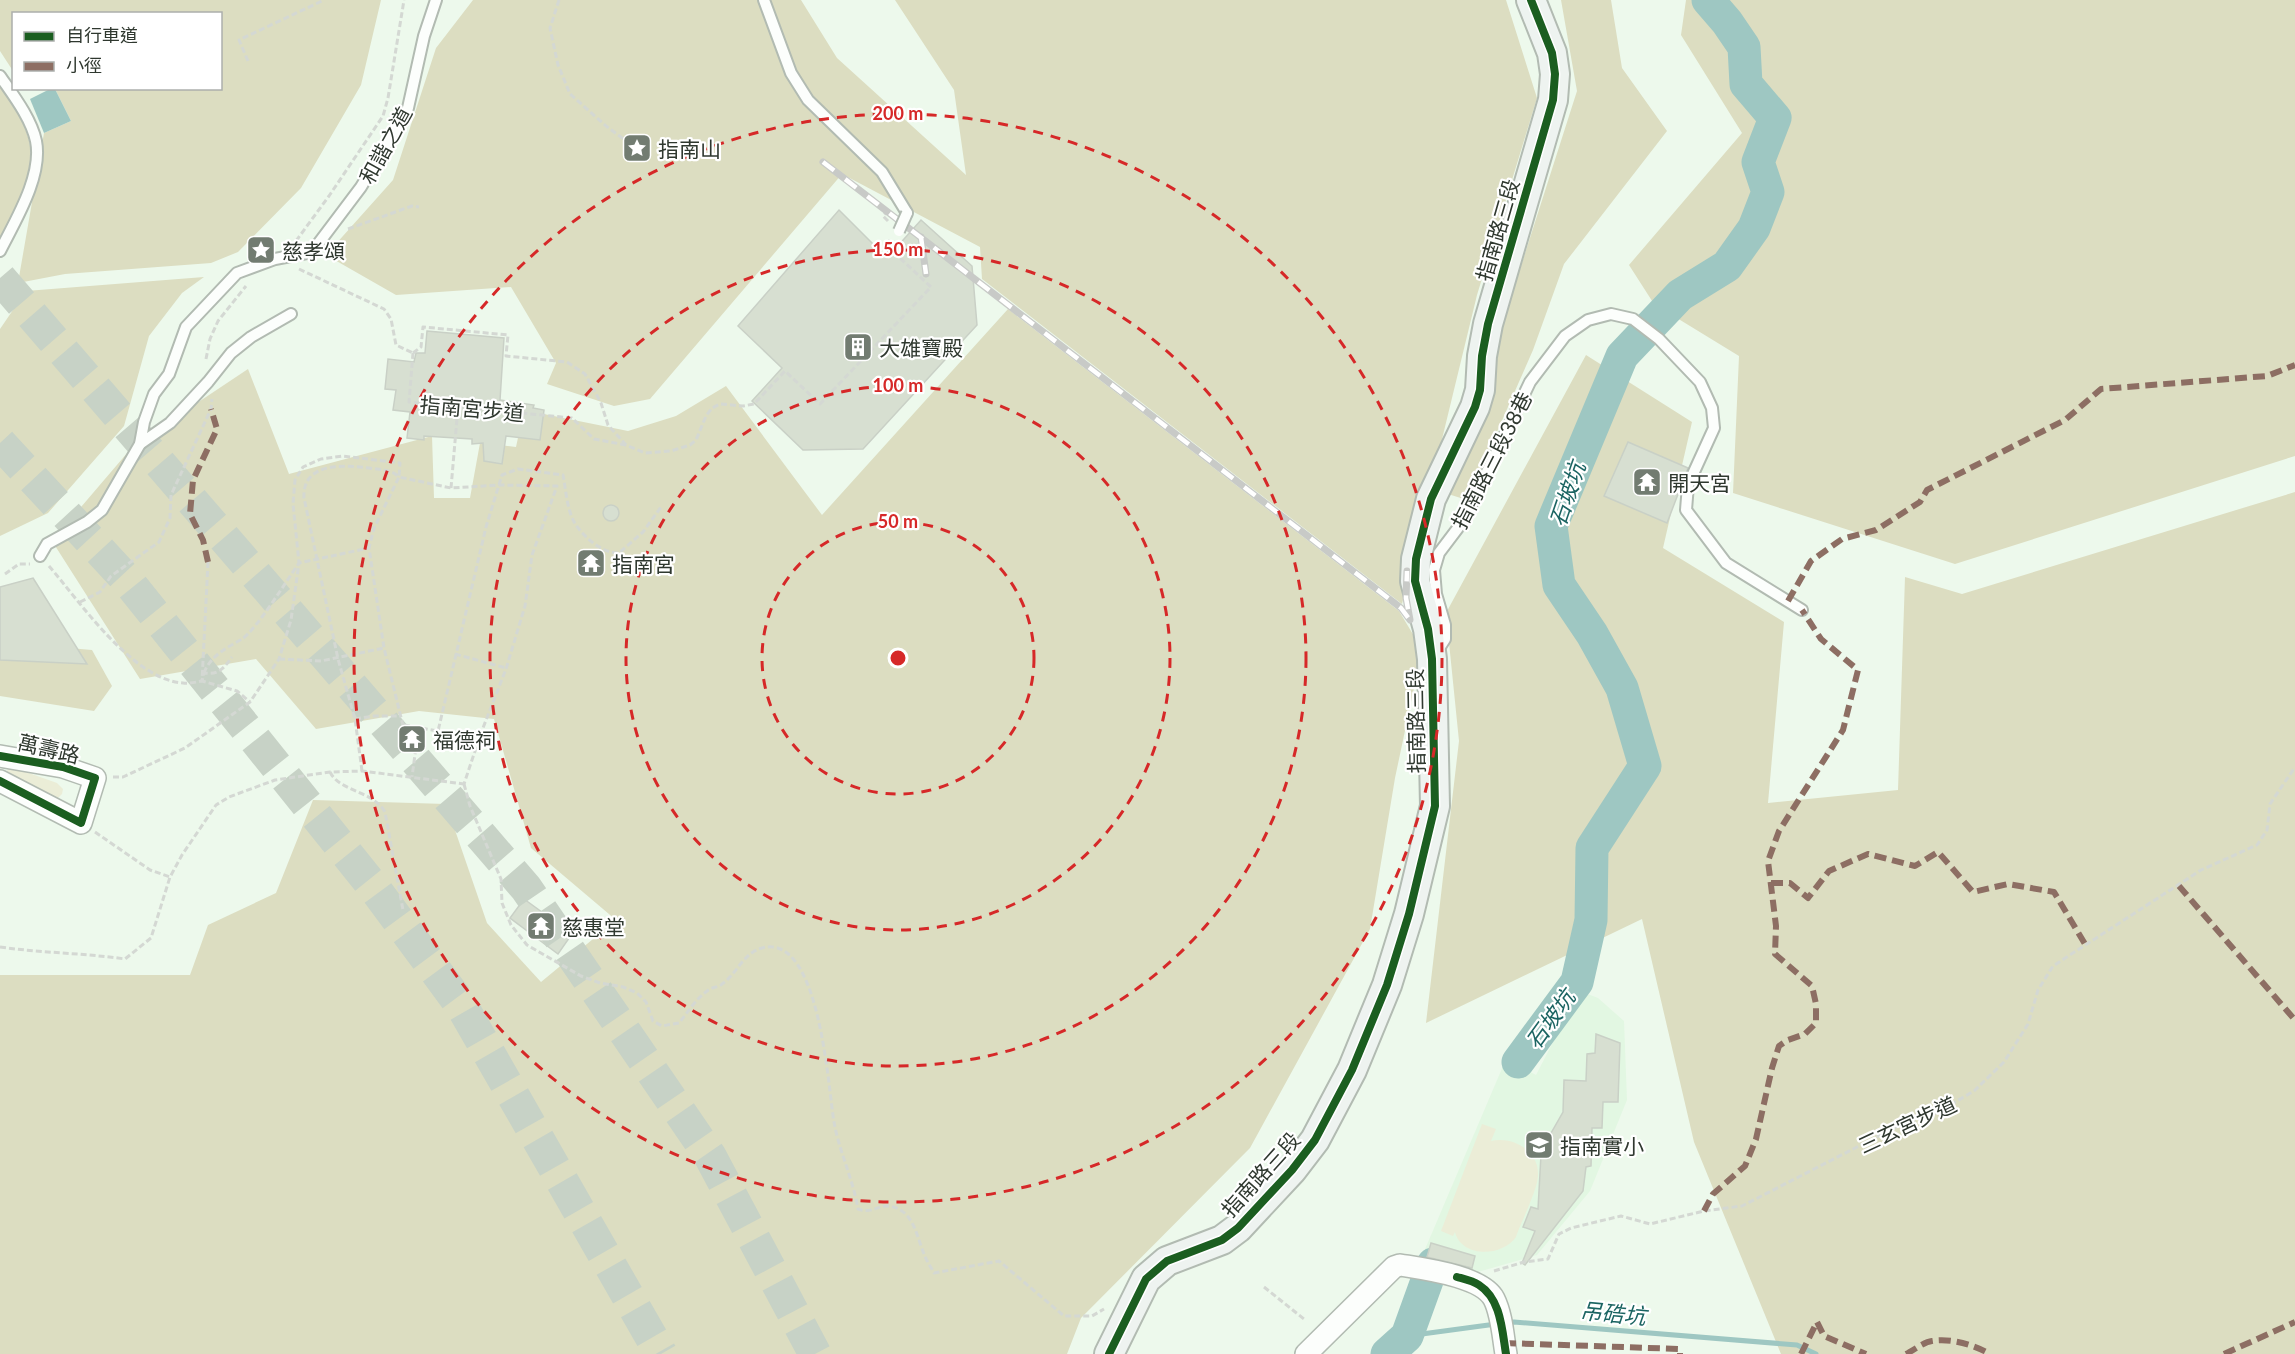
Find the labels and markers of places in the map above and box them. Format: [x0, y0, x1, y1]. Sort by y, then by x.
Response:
place icon: 指南山 [621, 132, 653, 164]
place label: 指南山 [658, 136, 721, 161]
place icon: 慈孝頌 [245, 234, 277, 266]
place label: 慈孝頌 [282, 238, 345, 263]
building icon: 大雄寶殿 [842, 331, 874, 363]
place label: 大雄寶殿 [879, 335, 963, 360]
temple icon: 開天宮 [1631, 466, 1663, 498]
place label: 開天宮 [1668, 470, 1731, 495]
temple icon: 指南宮 [575, 547, 607, 579]
place label: 指南宮 [612, 551, 675, 576]
centre of rings [888, 648, 908, 668]
temple icon: 福德祠 [396, 723, 428, 755]
place label: 福德祠 [433, 727, 496, 752]
temple icon: 慈惠堂 [525, 910, 557, 942]
place label: 慈惠堂 [562, 914, 625, 939]
school or university icon: 指南實小 [1523, 1129, 1555, 1161]
place label: 指南實小 [1560, 1133, 1644, 1158]

